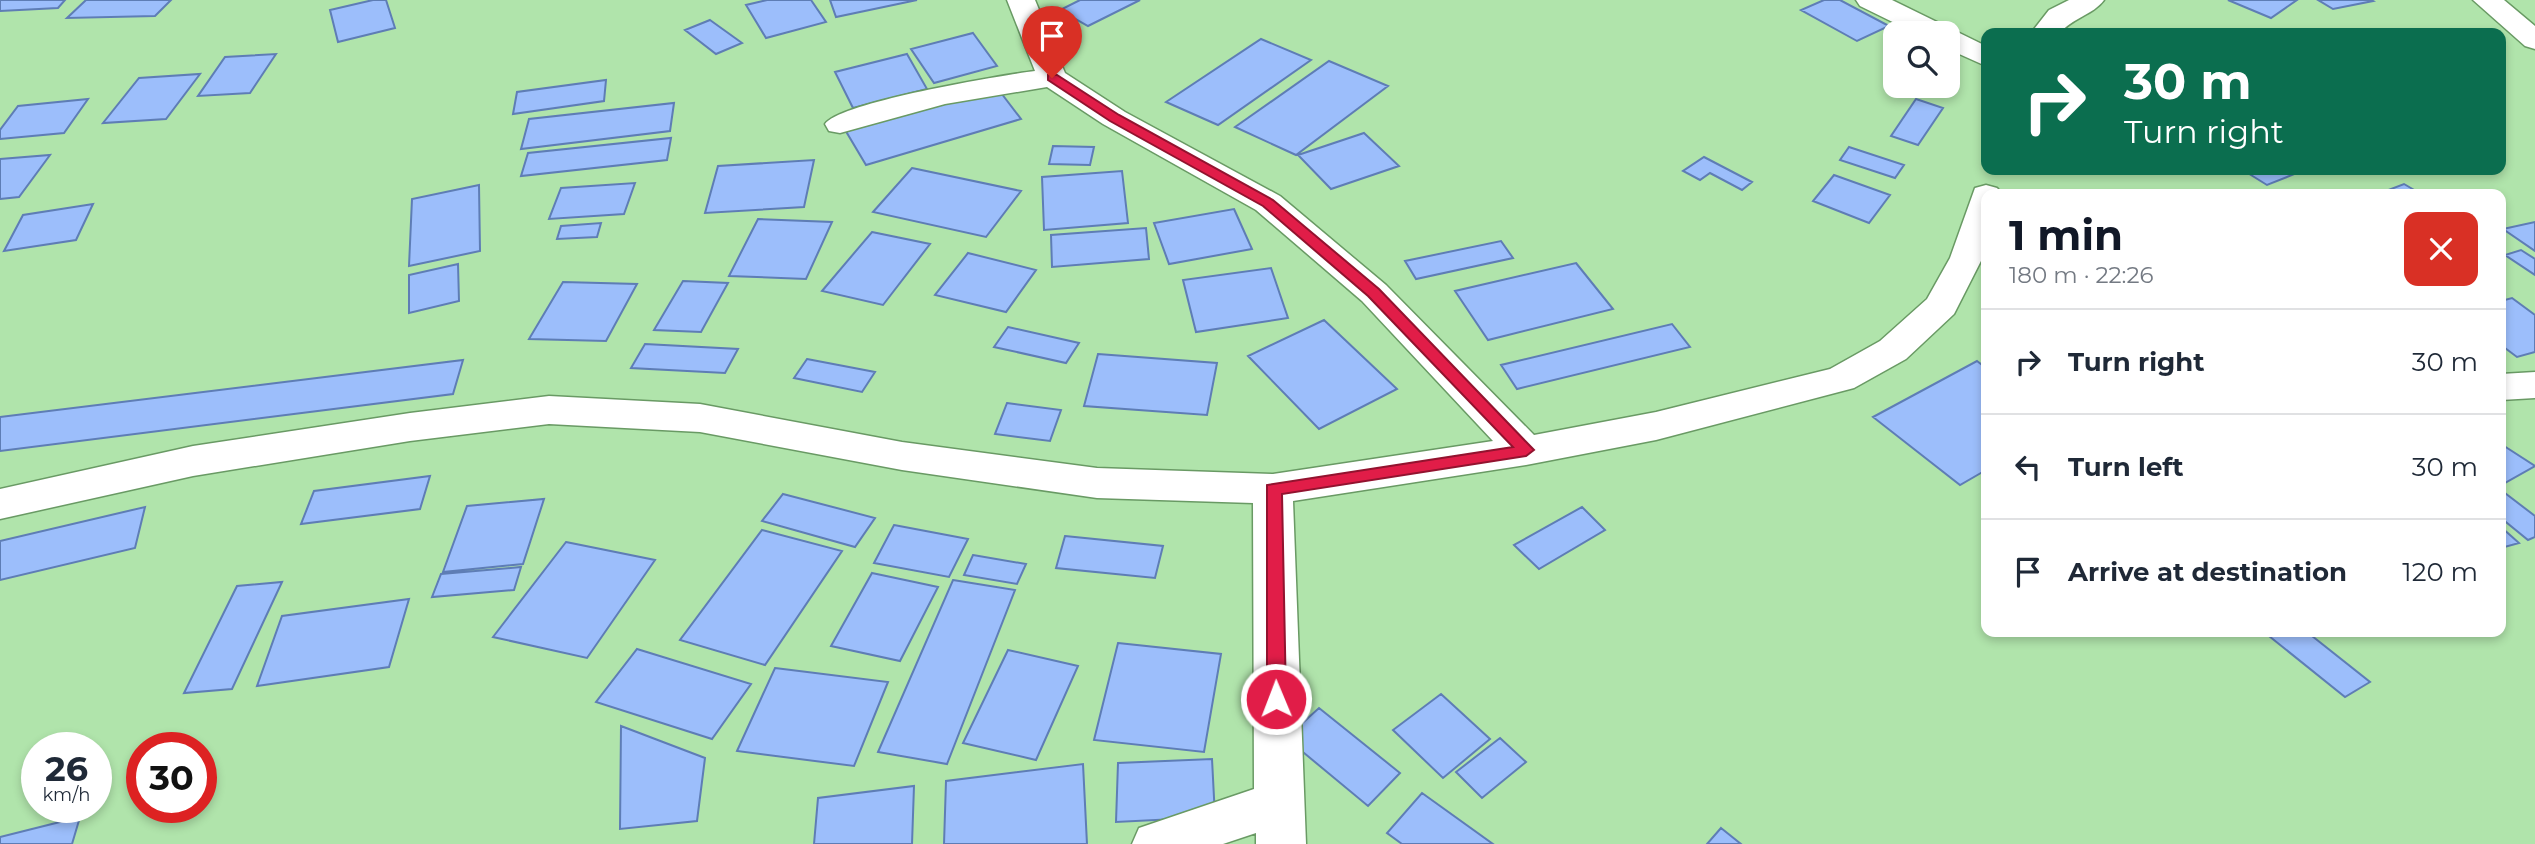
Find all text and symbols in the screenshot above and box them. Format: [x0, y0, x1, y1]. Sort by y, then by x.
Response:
pin [1022, 6, 1082, 78]
icon: arrive [1033, 17, 1071, 55]
map controls [1883, 21, 1960, 98]
button: search [1883, 21, 1960, 98]
text: 30 m [2124, 52, 2252, 111]
icon: right [2009, 56, 2100, 147]
text: Turn right [2124, 112, 2284, 151]
text: 1 min [2009, 209, 2123, 261]
button: close [2404, 212, 2478, 286]
text: 180 m · 22:26 [2009, 261, 2154, 289]
icon: right [2009, 343, 2047, 381]
text: Turn right [2068, 346, 2204, 378]
text: 30 m [2412, 346, 2478, 378]
icon: left [2009, 448, 2047, 486]
text: Turn left [2068, 451, 2184, 483]
text: 30 m [2412, 451, 2478, 483]
icon: arrive [2009, 553, 2047, 591]
text: Arrive at destination [2068, 556, 2347, 588]
text: 120 m [2402, 556, 2478, 588]
position arrow [1239, 662, 1313, 736]
speed limit sign: 30 [126, 732, 217, 823]
text: 26 [45, 747, 88, 790]
text: km/h [42, 784, 91, 806]

